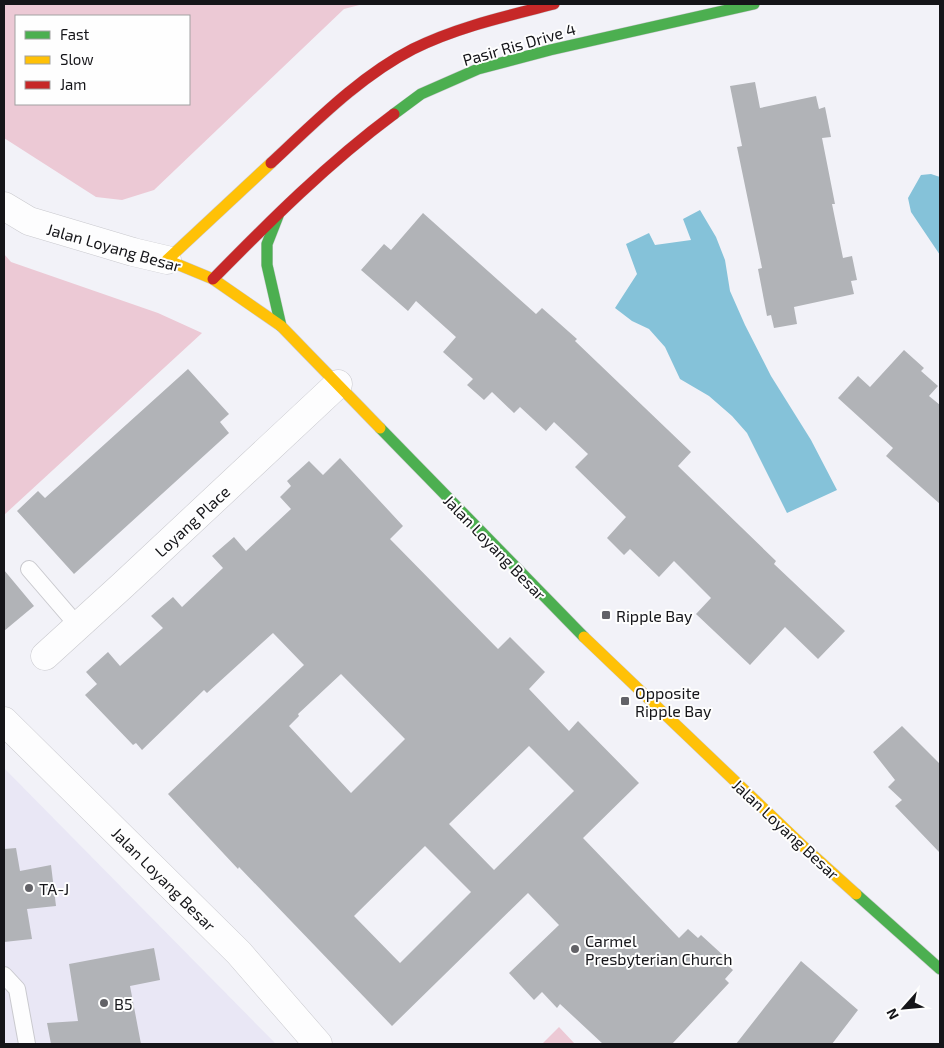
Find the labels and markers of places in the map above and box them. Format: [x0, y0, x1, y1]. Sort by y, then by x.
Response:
place label: Ripple Bay [616, 606, 693, 625]
marker: Ripple Bay [600, 609, 612, 621]
place label: Opposite Ripple Bay [635, 683, 712, 720]
marker: Opposite Ripple Bay [619, 695, 631, 707]
place label: TA-J [39, 879, 69, 898]
marker: TA-J [23, 882, 35, 894]
place label: Carmel Presbyterian Church [585, 931, 732, 968]
marker: Carmel Presbyterian Church [569, 943, 581, 955]
place label: B5 [114, 994, 133, 1013]
marker: B5 [98, 997, 110, 1009]

